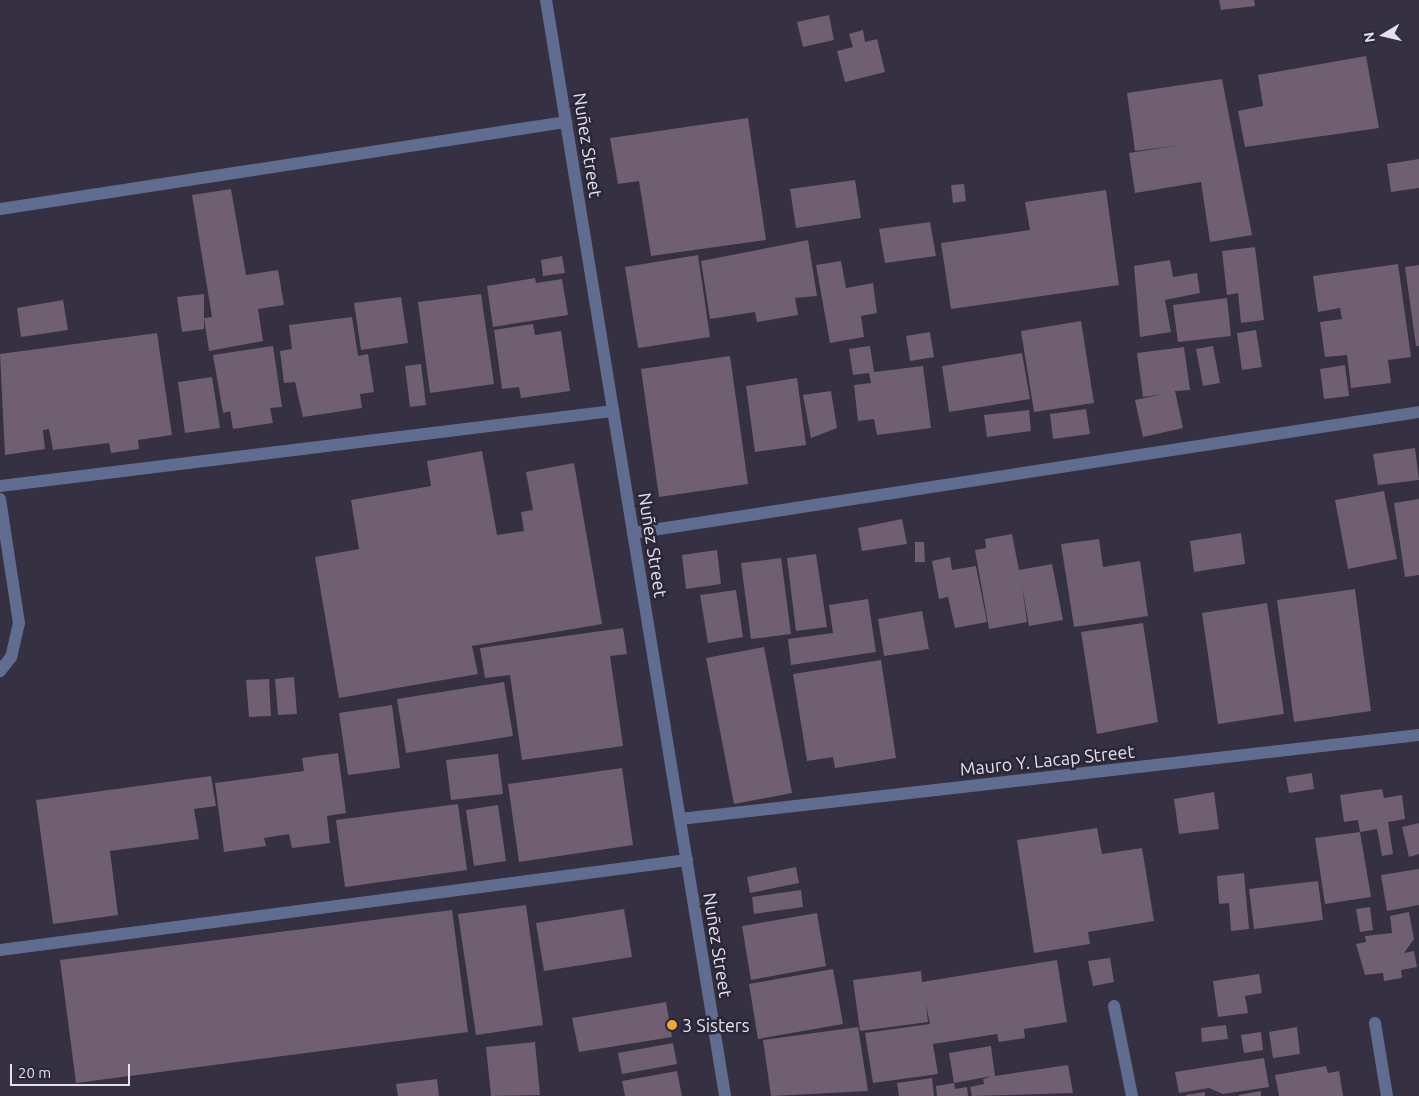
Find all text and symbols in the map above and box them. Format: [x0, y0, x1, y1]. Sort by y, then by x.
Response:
north arrow [1359, 10, 1409, 60]
text: N [1360, 31, 1378, 44]
street label: Nuñez Street [569, 91, 607, 199]
street label: Nuñez Street [634, 491, 672, 599]
street label: Mauro Y. Lacap Street [959, 740, 1135, 780]
street label: Nuñez Street [699, 891, 737, 999]
place label: 3 Sisters [682, 1014, 749, 1036]
marker: 3 Sisters [666, 1019, 678, 1031]
scale bar [12, 1054, 132, 1086]
text: 20 m [18, 1064, 51, 1081]

